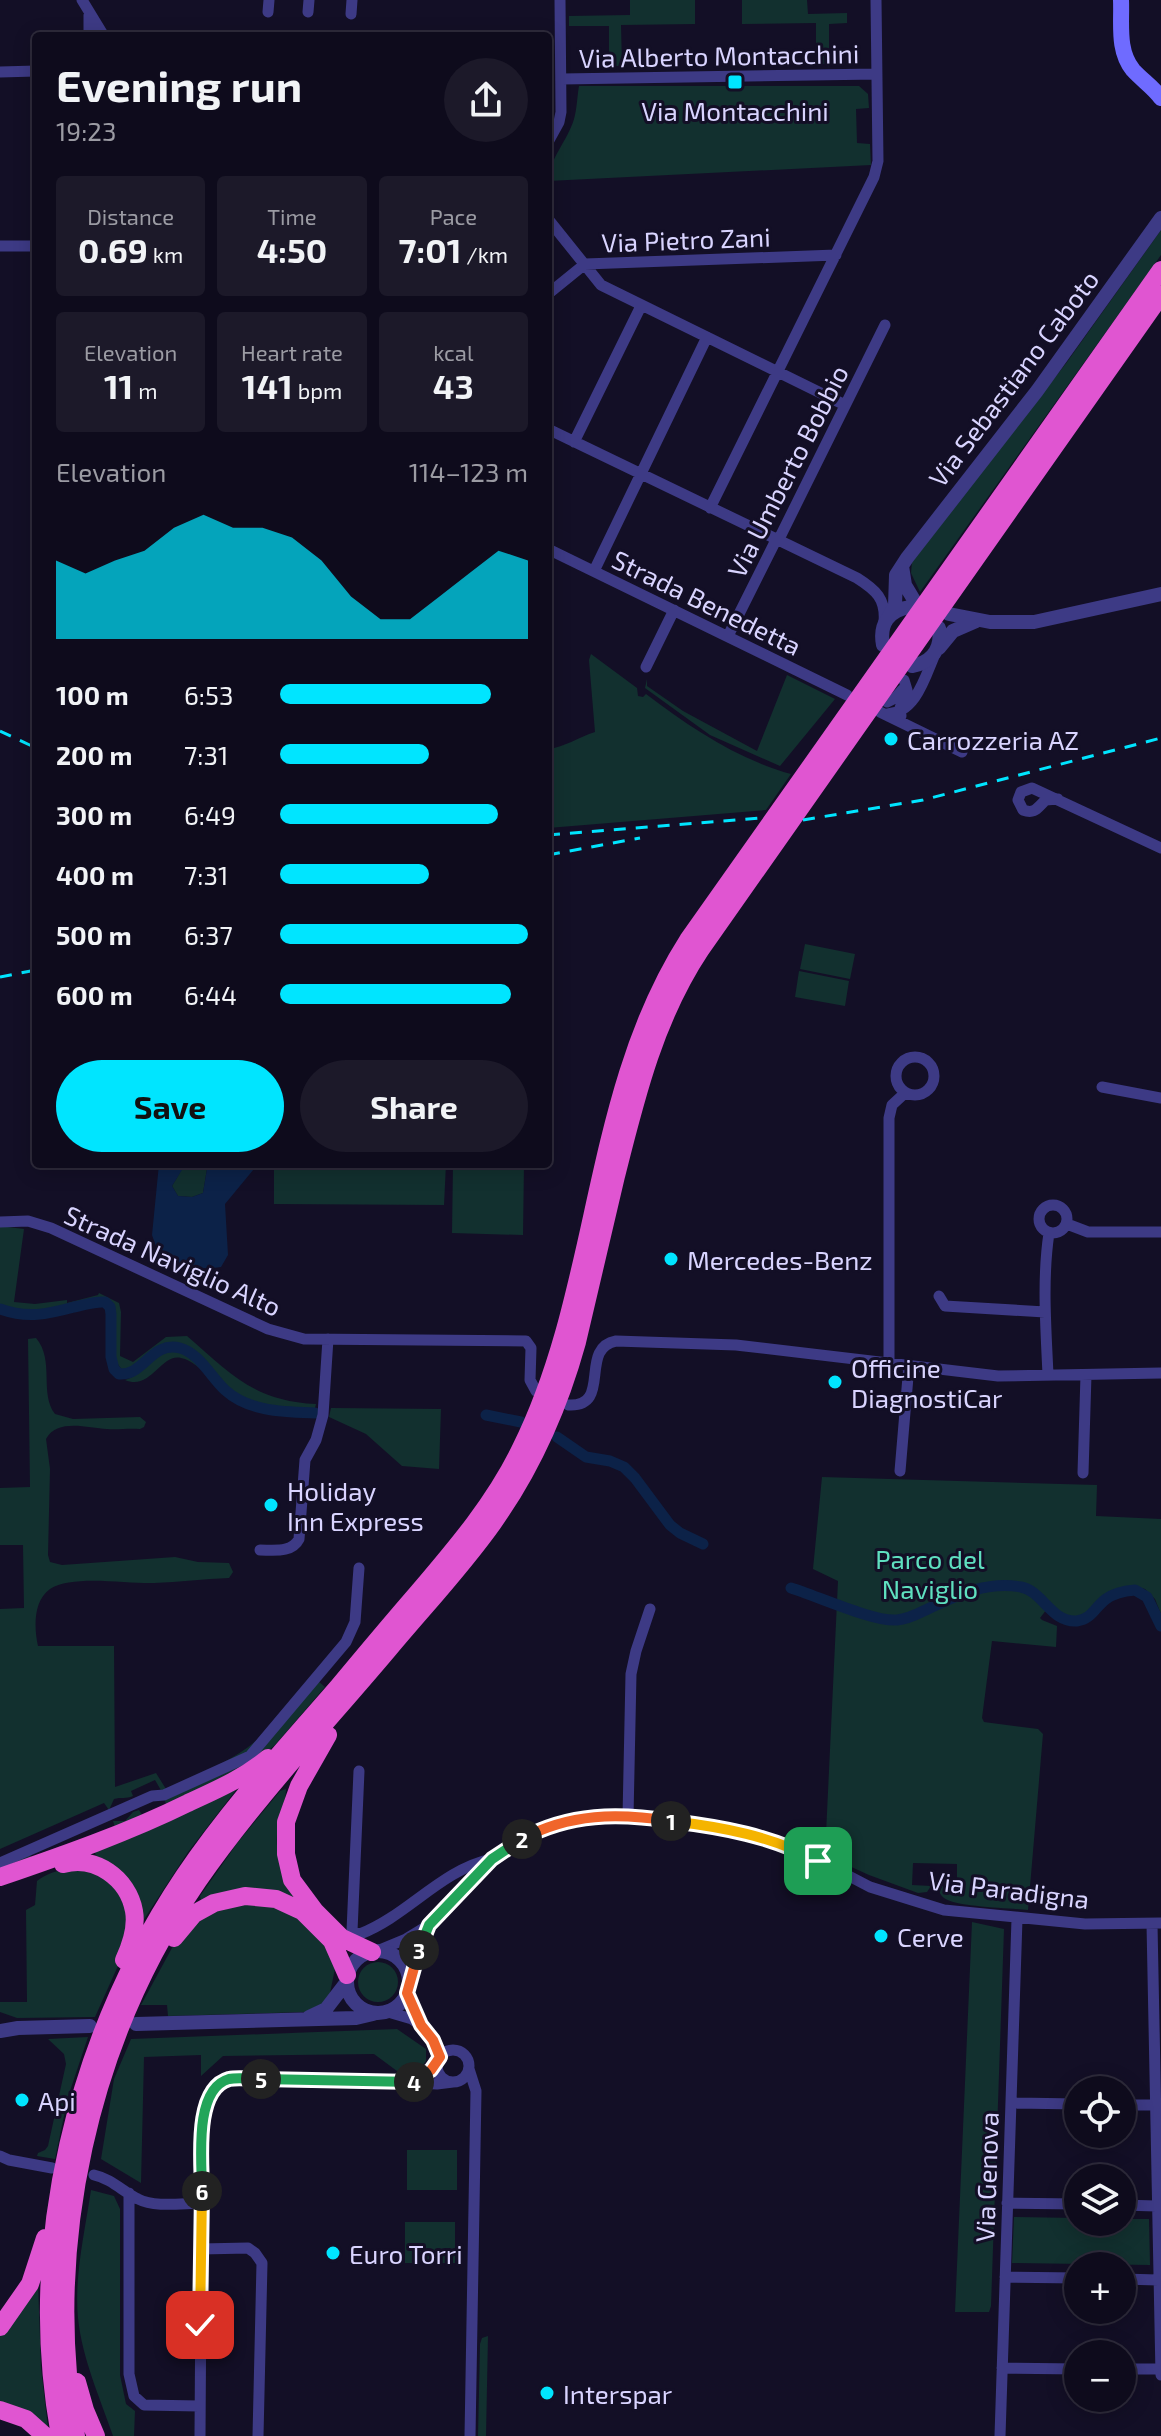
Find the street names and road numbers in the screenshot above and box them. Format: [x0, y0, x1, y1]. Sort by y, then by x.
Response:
street label: Via Alberto Montacchini [579, 37, 859, 73]
street label: Via Pietro Zani [601, 221, 771, 257]
street label: Via Sebastiano Caboto [922, 264, 1104, 492]
street label: Via Umberto Bobbio [720, 360, 854, 582]
street label: Strada Benedetta [608, 543, 806, 661]
street label: Strada Naviglio Alto [60, 1198, 286, 1322]
street label: Via Paradigna [927, 1864, 1091, 1914]
street label: Via Genova [968, 2111, 1004, 2243]

